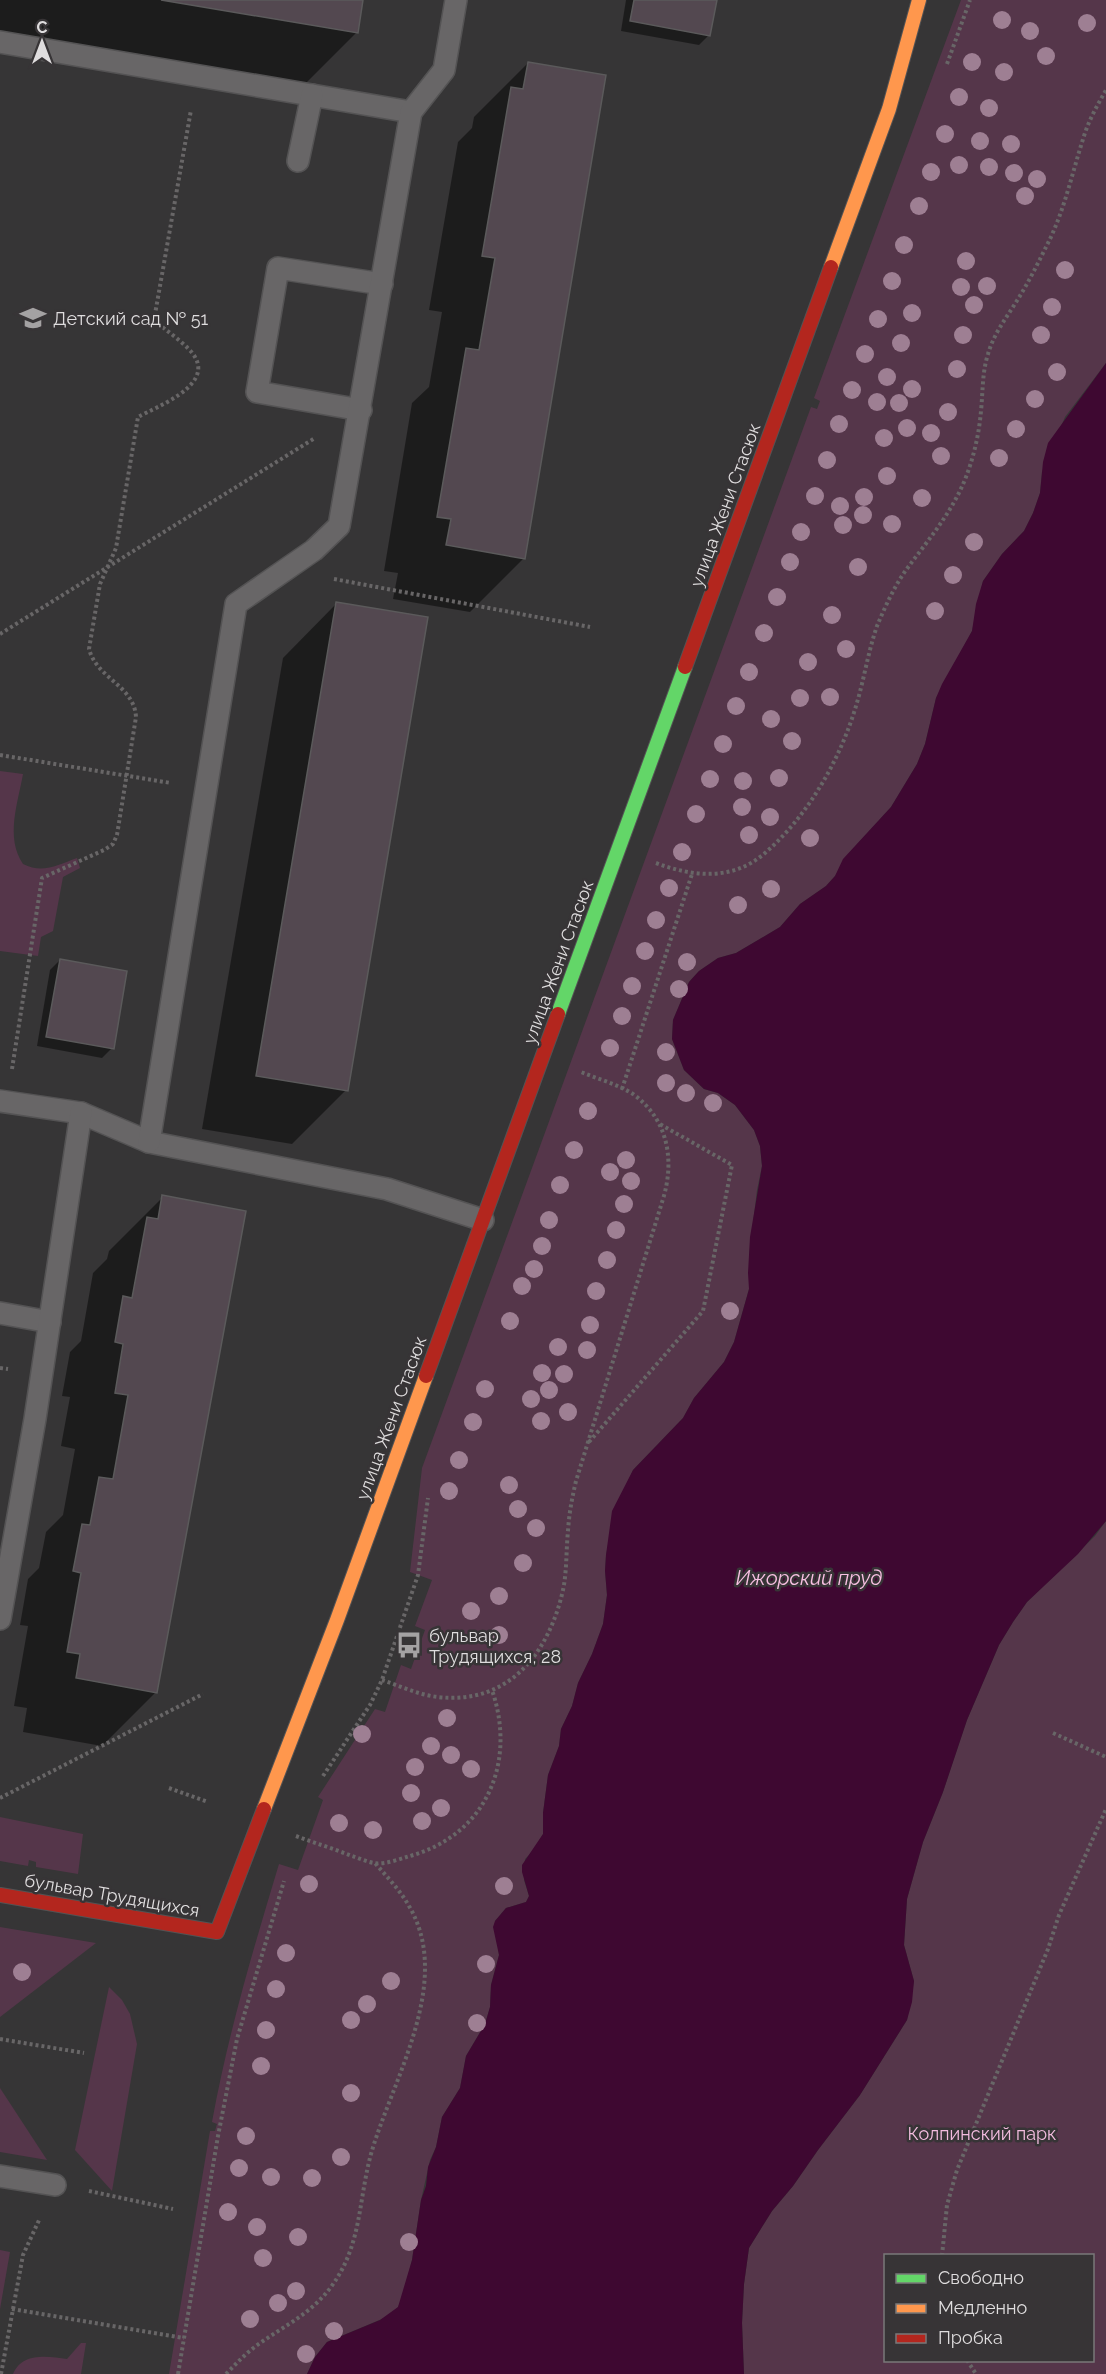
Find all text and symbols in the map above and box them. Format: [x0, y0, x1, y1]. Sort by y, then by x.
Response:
north arrow [12, 12, 72, 72]
text: С [37, 18, 48, 37]
school or university icon: Детский сад № 51 [18, 303, 48, 333]
place label: Детский сад № 51 [53, 308, 208, 329]
street label: улица Жени Стасюк [686, 420, 764, 590]
street label: улица Жени Стасюк [519, 877, 597, 1047]
street label: улица Жени Стасюк [352, 1333, 430, 1503]
water label: Ижорский пруд [736, 1566, 882, 1590]
place label: бульвар Трудящихся, 28 [429, 1625, 561, 1667]
bus stop icon: бульвар Трудящихся, 28 [394, 1630, 424, 1660]
street label: бульвар Трудящихся [23, 1869, 201, 1921]
park label: Колпинский парк [908, 2123, 1056, 2144]
legend [884, 2254, 1094, 2362]
text: Свободно [938, 2267, 1024, 2288]
text: Медленно [938, 2297, 1027, 2318]
text: Пробка [938, 2327, 1003, 2348]

